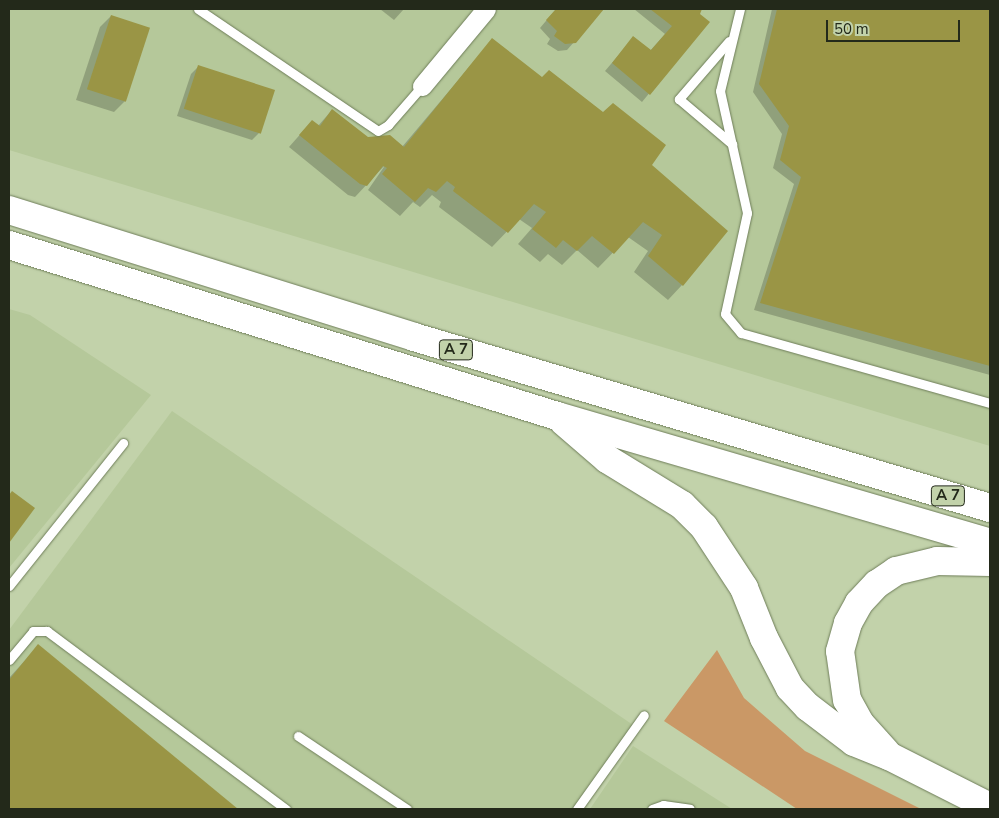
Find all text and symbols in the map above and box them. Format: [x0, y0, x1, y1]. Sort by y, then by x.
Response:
scale bar [829, 10, 963, 42]
text: 50 m [834, 19, 869, 39]
road number: A 7 [438, 338, 474, 362]
road number: A 7 [930, 484, 966, 508]

